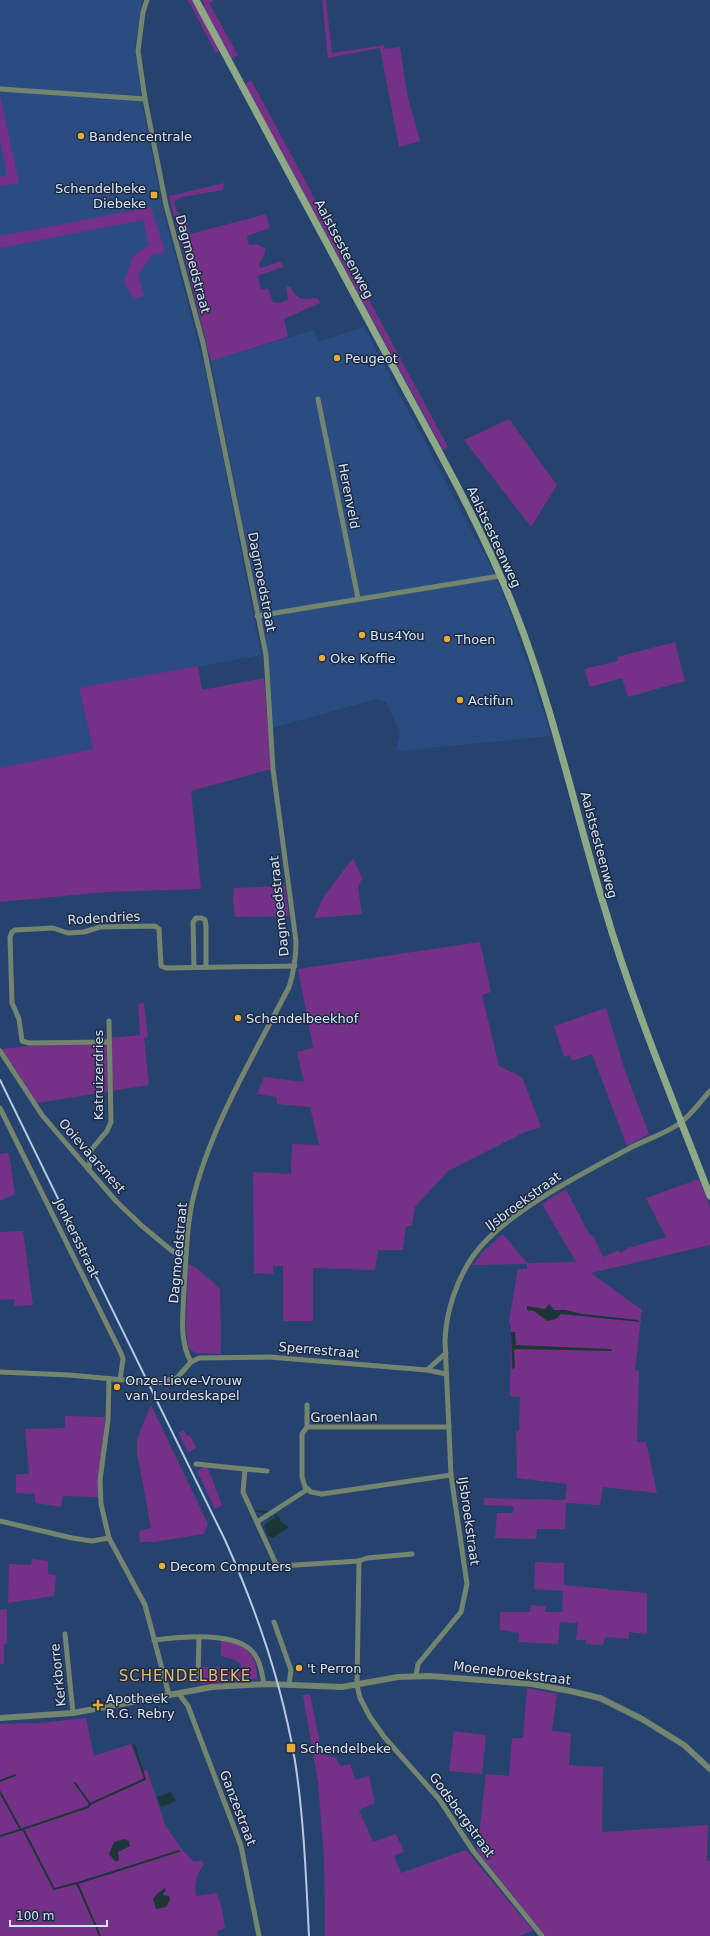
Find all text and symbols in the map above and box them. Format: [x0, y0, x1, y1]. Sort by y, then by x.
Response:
place label: Bandencentrale [89, 129, 192, 144]
marker: Bandencentrale [76, 131, 86, 141]
place label: Schendelbeke Diebeke [55, 181, 146, 211]
marker: Schendelbeke Diebeke [149, 190, 159, 200]
street label: Aalstsesteenweg [312, 197, 376, 301]
street label: Dagmoedstraat [173, 213, 213, 315]
place label: Peugeot [345, 351, 398, 366]
marker: Peugeot [332, 353, 342, 363]
street label: Herenveld [335, 462, 363, 530]
street label: Aalstsesteenweg [464, 484, 524, 590]
street label: Dagmoedstraat [245, 531, 279, 633]
place label: Bus4You [370, 628, 425, 643]
marker: Bus4You [357, 630, 367, 640]
place label: Thoen [454, 632, 495, 647]
marker: Thoen [442, 634, 452, 644]
place label: Oke Koffie [330, 651, 396, 666]
marker: Oke Koffie [317, 653, 327, 663]
place label: Actifun [468, 693, 514, 708]
marker: Actifun [455, 695, 465, 705]
street label: Aalstsesteenweg [578, 790, 620, 900]
street label: Dagmoedstraat [266, 855, 292, 957]
street label: Rodendries [67, 909, 141, 927]
place label: Schendelbeekhof [246, 1011, 359, 1026]
marker: Schendelbeekhof [233, 1013, 243, 1023]
street label: Katruizerdries [91, 1030, 106, 1120]
street label: Ooievaarsnest [56, 1116, 128, 1196]
street label: IJsbroekstraat [482, 1169, 564, 1233]
street label: Jonkersstraat [51, 1195, 102, 1280]
street label: Dagmoedstraat [166, 1202, 190, 1304]
street label: Sperrestraat [278, 1339, 360, 1361]
place label: Onze-Lieve-Vrouw van Lourdeskapel [125, 1373, 243, 1403]
marker: Onze-Lieve-Vrouw van Lourdeskapel [112, 1382, 122, 1392]
street label: Groenlaan [310, 1409, 378, 1425]
street label: IJsbroekstraat [455, 1476, 483, 1566]
place label: Decom Computers [170, 1559, 292, 1574]
marker: Decom Computers [157, 1561, 167, 1571]
street label: Kerkborre [47, 1643, 69, 1707]
street label: Moenebroekstraat [452, 1658, 572, 1688]
place label: 't Perron [307, 1661, 362, 1676]
marker: 't Perron [294, 1663, 304, 1673]
district label: SCHENDELBEKE [119, 1667, 251, 1685]
place label: Apotheek R.G. Rebry [106, 1691, 175, 1721]
marker: Apotheek R.G. Rebry [93, 1700, 103, 1710]
place label: Schendelbeke [300, 1741, 391, 1756]
marker: Schendelbeke [285, 1742, 297, 1754]
street label: Ganzestraat [217, 1768, 259, 1848]
street label: Godsbergstraat [426, 1770, 498, 1860]
scale bar [10, 1902, 107, 1928]
text: 100 m [16, 1909, 54, 1923]

